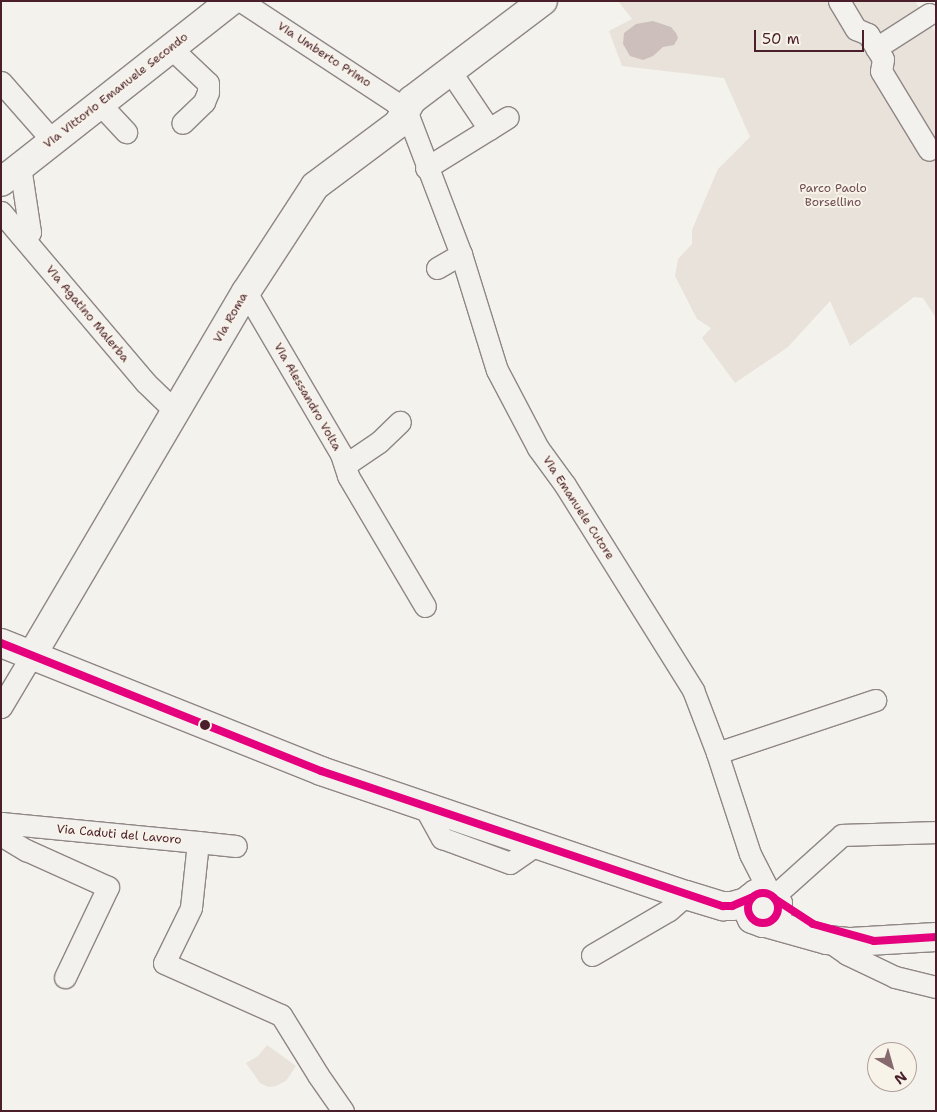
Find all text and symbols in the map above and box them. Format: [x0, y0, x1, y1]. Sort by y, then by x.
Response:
street label: Via Umberto Primo [274, 19, 374, 91]
scale bar [757, 20, 867, 52]
text: 50 m [762, 29, 800, 49]
street label: Via Vittorio Emanuele Secondo [41, 30, 191, 152]
park label: Parco Paolo Borsellino [799, 182, 867, 210]
street label: Via Agatino Malerba [42, 263, 132, 365]
street label: Via Roma [211, 290, 251, 346]
street label: Via Alessandro Volta [270, 341, 344, 453]
street label: Via Emanuele Cutore [539, 453, 617, 563]
unlabelled marker [200, 720, 210, 730]
street label: Via Caduti del Lavoro [56, 822, 182, 848]
north arrow [867, 1042, 917, 1092]
text: N [891, 1068, 911, 1089]

